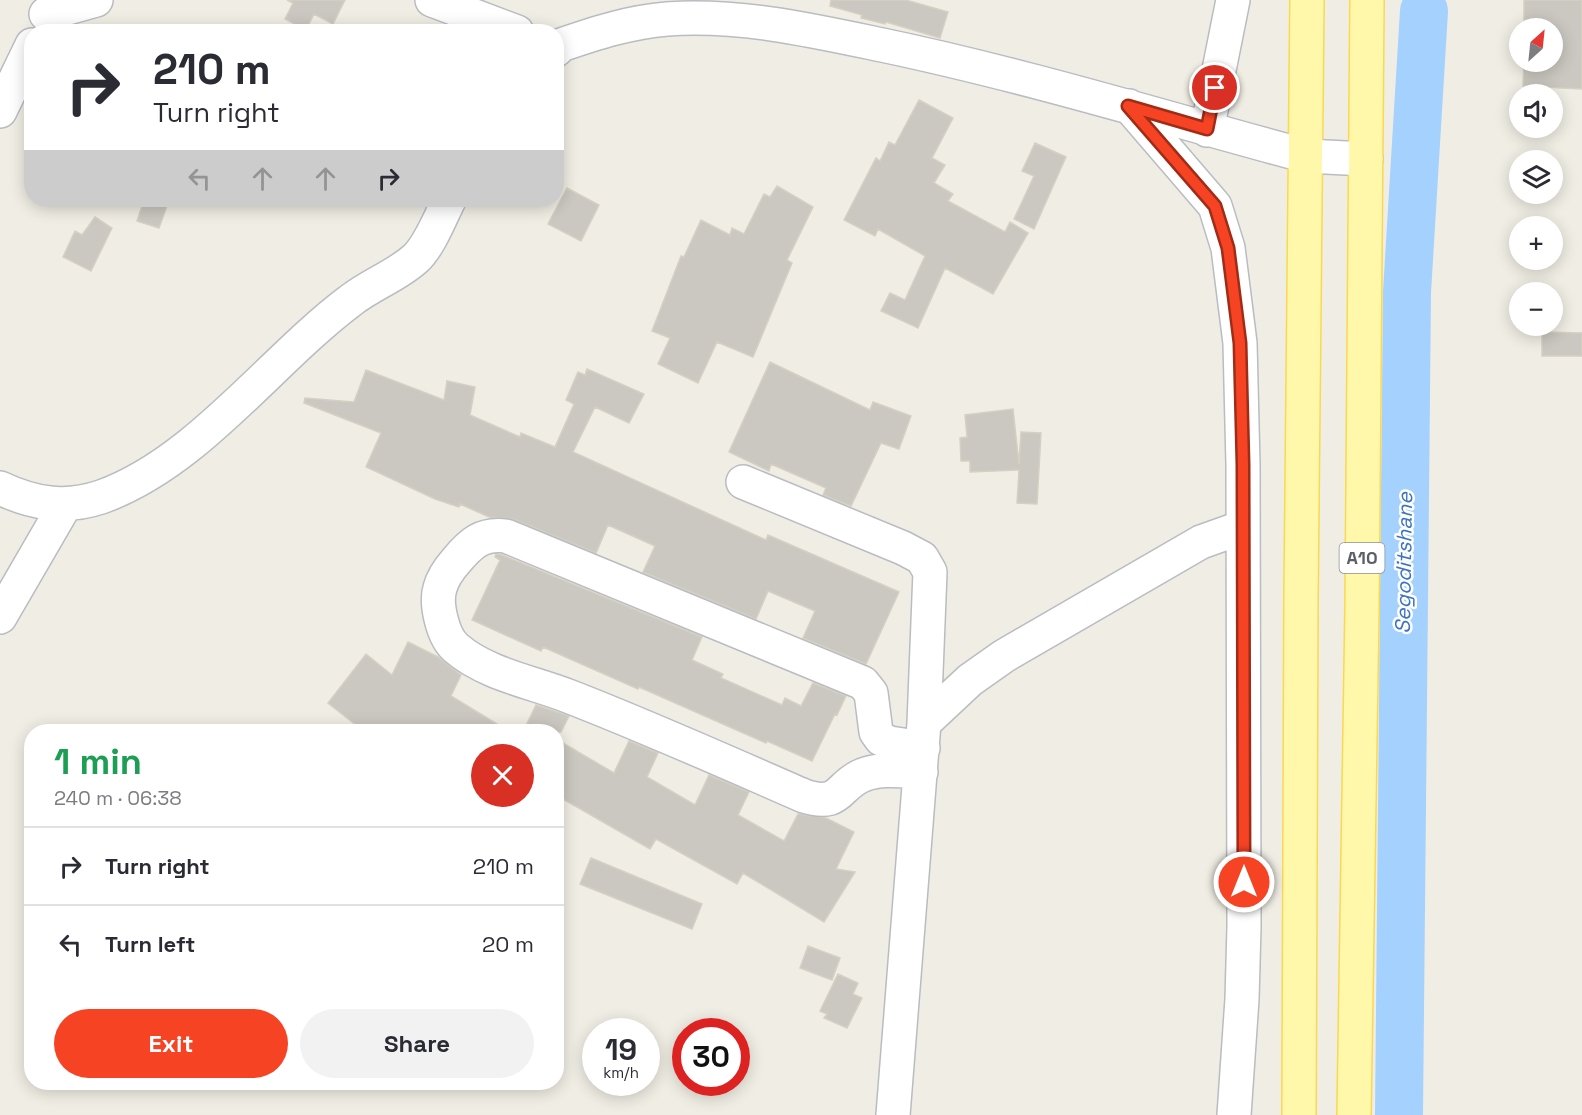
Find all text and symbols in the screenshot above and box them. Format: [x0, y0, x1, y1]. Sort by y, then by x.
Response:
north arrow [1509, 18, 1563, 72]
map controls [1509, 18, 1563, 336]
text: 210 m [153, 43, 271, 96]
icon: right [54, 48, 132, 126]
pin [1189, 62, 1240, 113]
icon: arrive [1198, 71, 1231, 104]
button: sound [1509, 84, 1563, 138]
text: Turn right [153, 95, 280, 130]
button: layers [1509, 150, 1563, 204]
icon: left [183, 162, 216, 195]
icon: ahead [246, 162, 279, 195]
icon: ahead [309, 162, 342, 195]
icon: right [372, 162, 405, 195]
button: + [1509, 216, 1563, 270]
button: − [1509, 282, 1563, 336]
water label: Segoditshane [1389, 490, 1418, 634]
road number: A10 [1340, 543, 1384, 573]
text: 1 min [54, 739, 142, 785]
button: close [471, 744, 534, 807]
text: 240 m · 06:38 [54, 785, 182, 811]
icon: right [54, 850, 87, 883]
position arrow [1212, 850, 1276, 914]
text: Turn right [105, 852, 210, 880]
text: 210 m [473, 852, 534, 880]
icon: left [54, 928, 87, 961]
text: Turn left [105, 930, 195, 958]
text: 20 m [482, 930, 534, 958]
button: Exit [54, 1009, 288, 1078]
button: Share [300, 1009, 534, 1078]
speed limit sign: 30 [672, 1018, 750, 1096]
text: 19 [605, 1030, 637, 1069]
text: km/h [603, 1063, 639, 1082]

